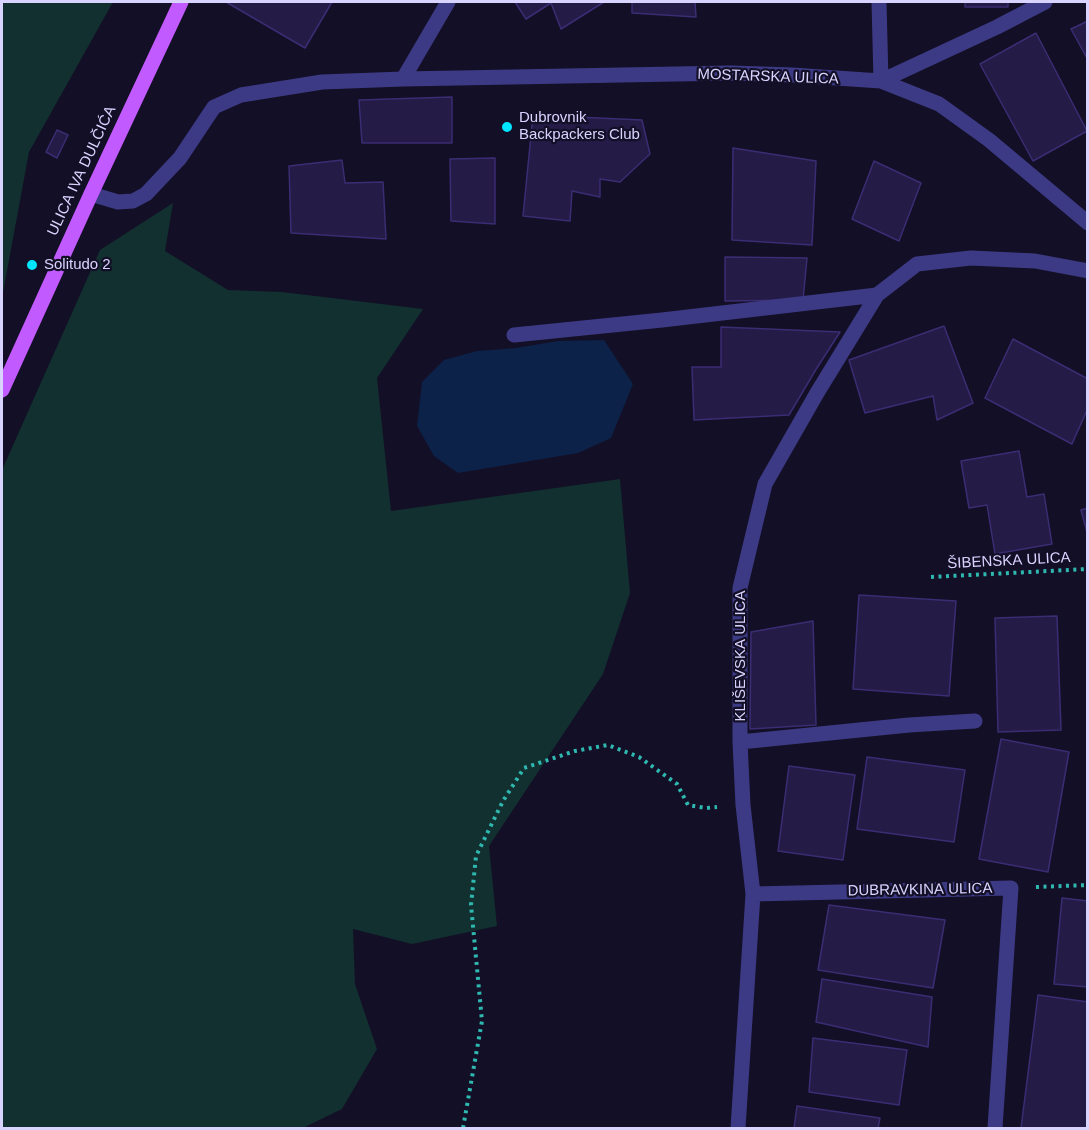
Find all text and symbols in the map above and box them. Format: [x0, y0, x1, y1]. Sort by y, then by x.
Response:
street label: MOSTARSKA ULICA [697, 66, 839, 88]
street label: ULICA IVA DULČIĆA [44, 103, 120, 239]
place label: Dubrovnik Backpackers Club [519, 109, 640, 144]
marker: Dubrovnik Backpackers Club [500, 120, 514, 134]
place label: Solitudo 2 [44, 256, 111, 274]
marker: Solitudo 2 [25, 258, 39, 272]
street label: ŠIBENSKA ULICA [947, 549, 1071, 573]
street label: KLIŠEVSKA ULICA [732, 591, 750, 721]
street label: DUBRAVKINA ULICA [847, 880, 993, 900]

